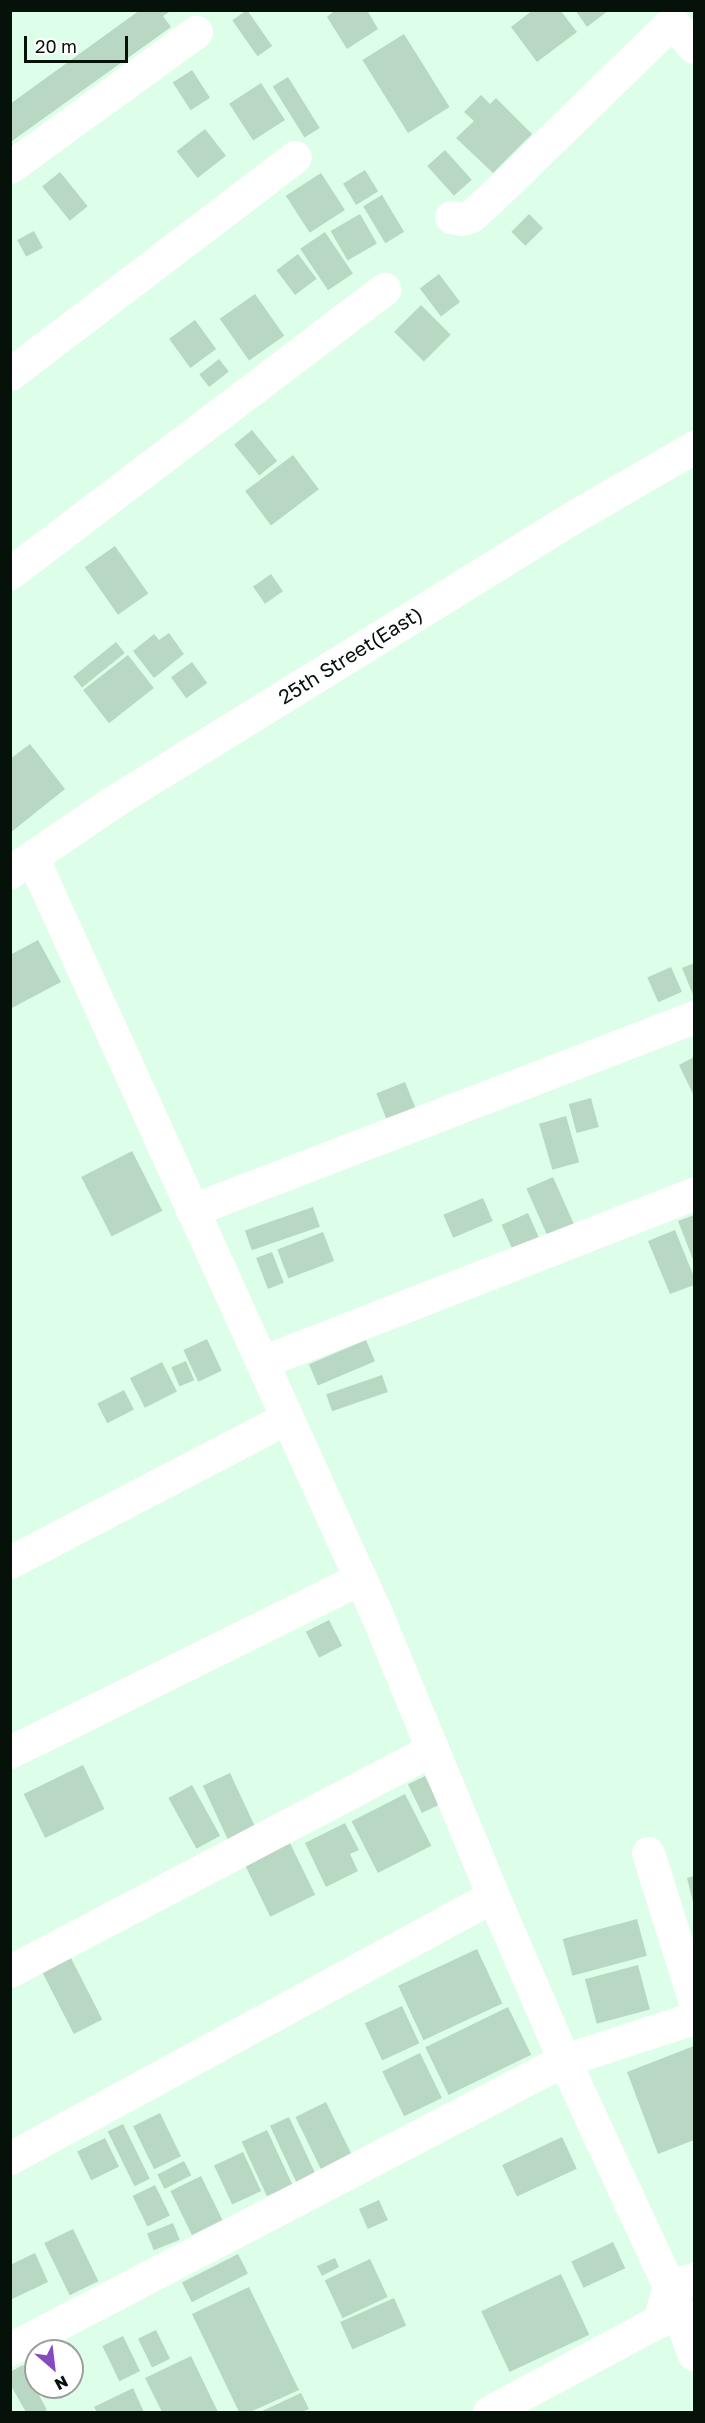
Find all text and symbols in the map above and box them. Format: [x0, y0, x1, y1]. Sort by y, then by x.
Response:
scale bar [27, 24, 130, 62]
text: 20 m [35, 35, 77, 57]
street label: 25th Street(East) [274, 601, 426, 709]
north arrow [24, 2339, 84, 2399]
text: N [51, 2371, 72, 2395]

